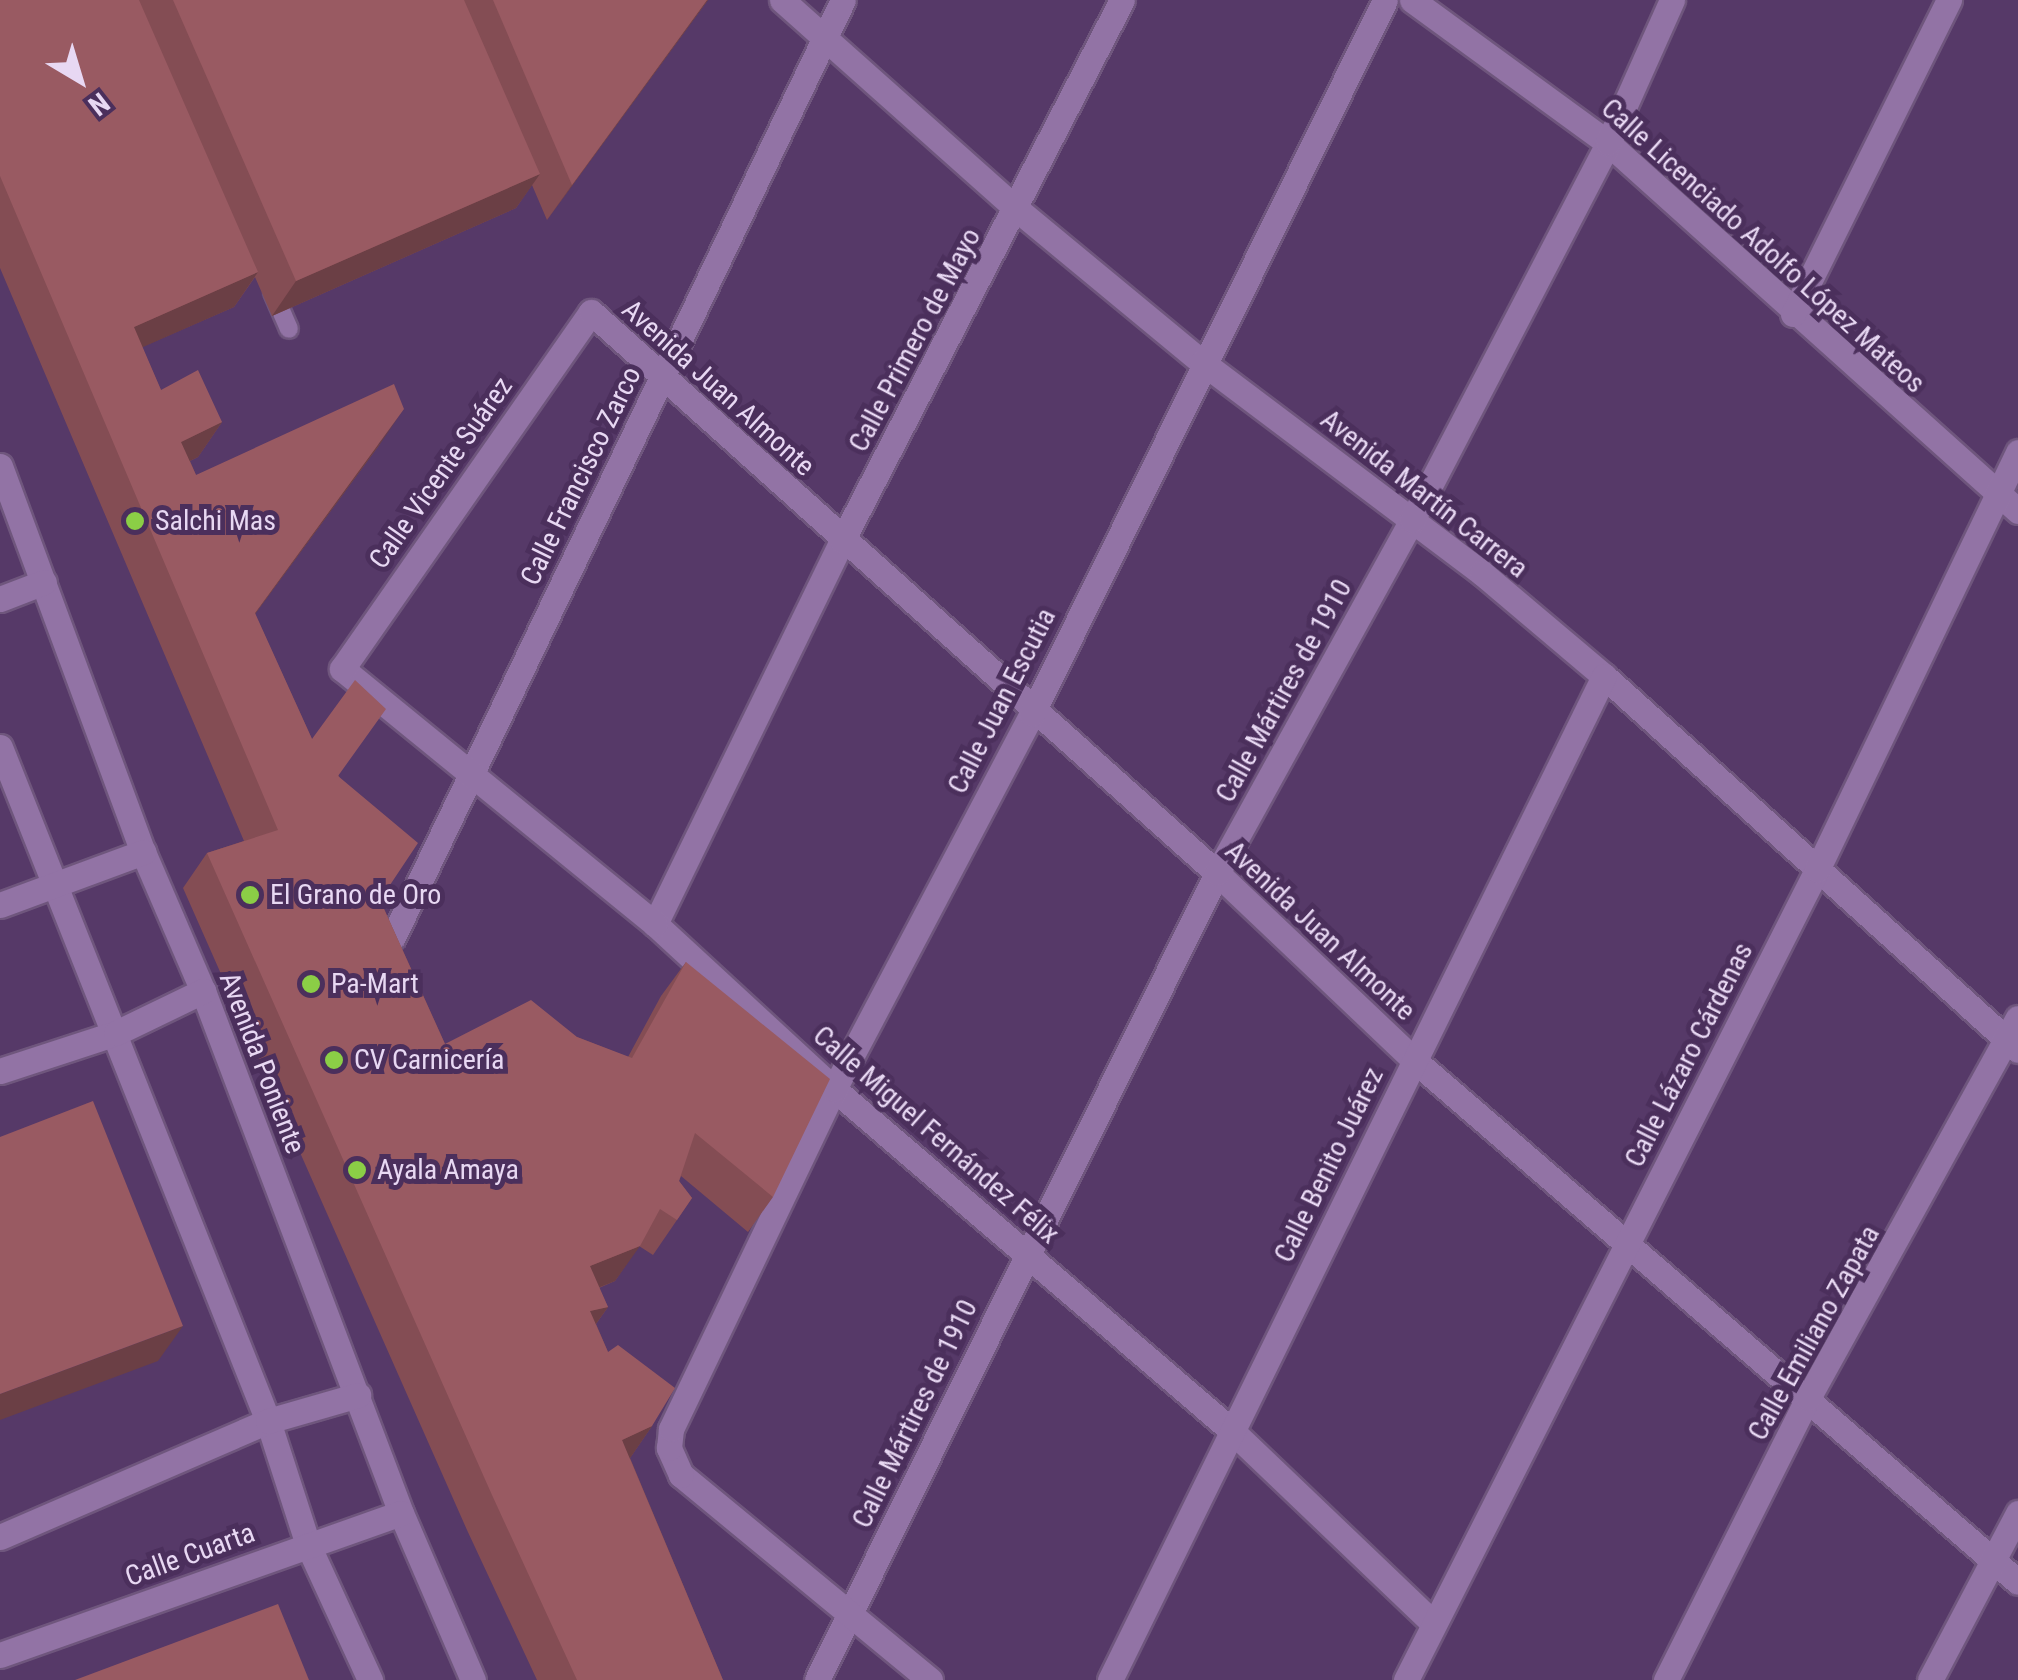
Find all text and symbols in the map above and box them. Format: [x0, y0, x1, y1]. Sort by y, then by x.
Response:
north arrow [30, 30, 130, 130]
text: N [82, 86, 116, 122]
street label: Calle Licenciado Adolfo López Mateos [1594, 92, 1932, 400]
street label: Calle Primero de Mayo [842, 222, 988, 458]
street label: Avenida Juan Almonte [615, 293, 821, 483]
street label: Calle Francisco Zarco [514, 361, 648, 591]
street label: Calle Vicente Suárez [362, 371, 520, 575]
street label: Avenida Martín Carrera [1314, 403, 1534, 585]
place label: Salchi Mas [155, 504, 276, 538]
marker: Salchi Mas [124, 510, 146, 532]
street label: Calle Mártires de 1910 [1209, 574, 1359, 808]
street label: Calle Juan Escutia [941, 603, 1063, 799]
street label: Avenida Juan Almonte [1218, 834, 1422, 1028]
place label: El Grano de Oro [270, 878, 441, 912]
marker: El Grano de Oro [239, 884, 261, 906]
street label: Calle Lázaro Cárdenas [1618, 937, 1760, 1173]
place label: Pa-Mart [331, 967, 419, 1001]
street label: Avenida Poniente [212, 968, 312, 1158]
marker: Pa-Mart [300, 973, 322, 995]
street label: Calle Miguel Fernández Félix [806, 1019, 1066, 1251]
place label: CV Carnicería [354, 1043, 504, 1077]
marker: CV Carnicería [323, 1049, 345, 1071]
street label: Calle Benito Juárez [1267, 1062, 1391, 1268]
place label: Ayala Amaya [377, 1153, 519, 1187]
marker: Ayala Amaya [346, 1159, 368, 1181]
street label: Calle Emiliano Zapata [1741, 1220, 1887, 1446]
street label: Calle Mártires de 1910 [845, 1295, 985, 1533]
street label: Calle Cuarta [121, 1516, 259, 1594]

